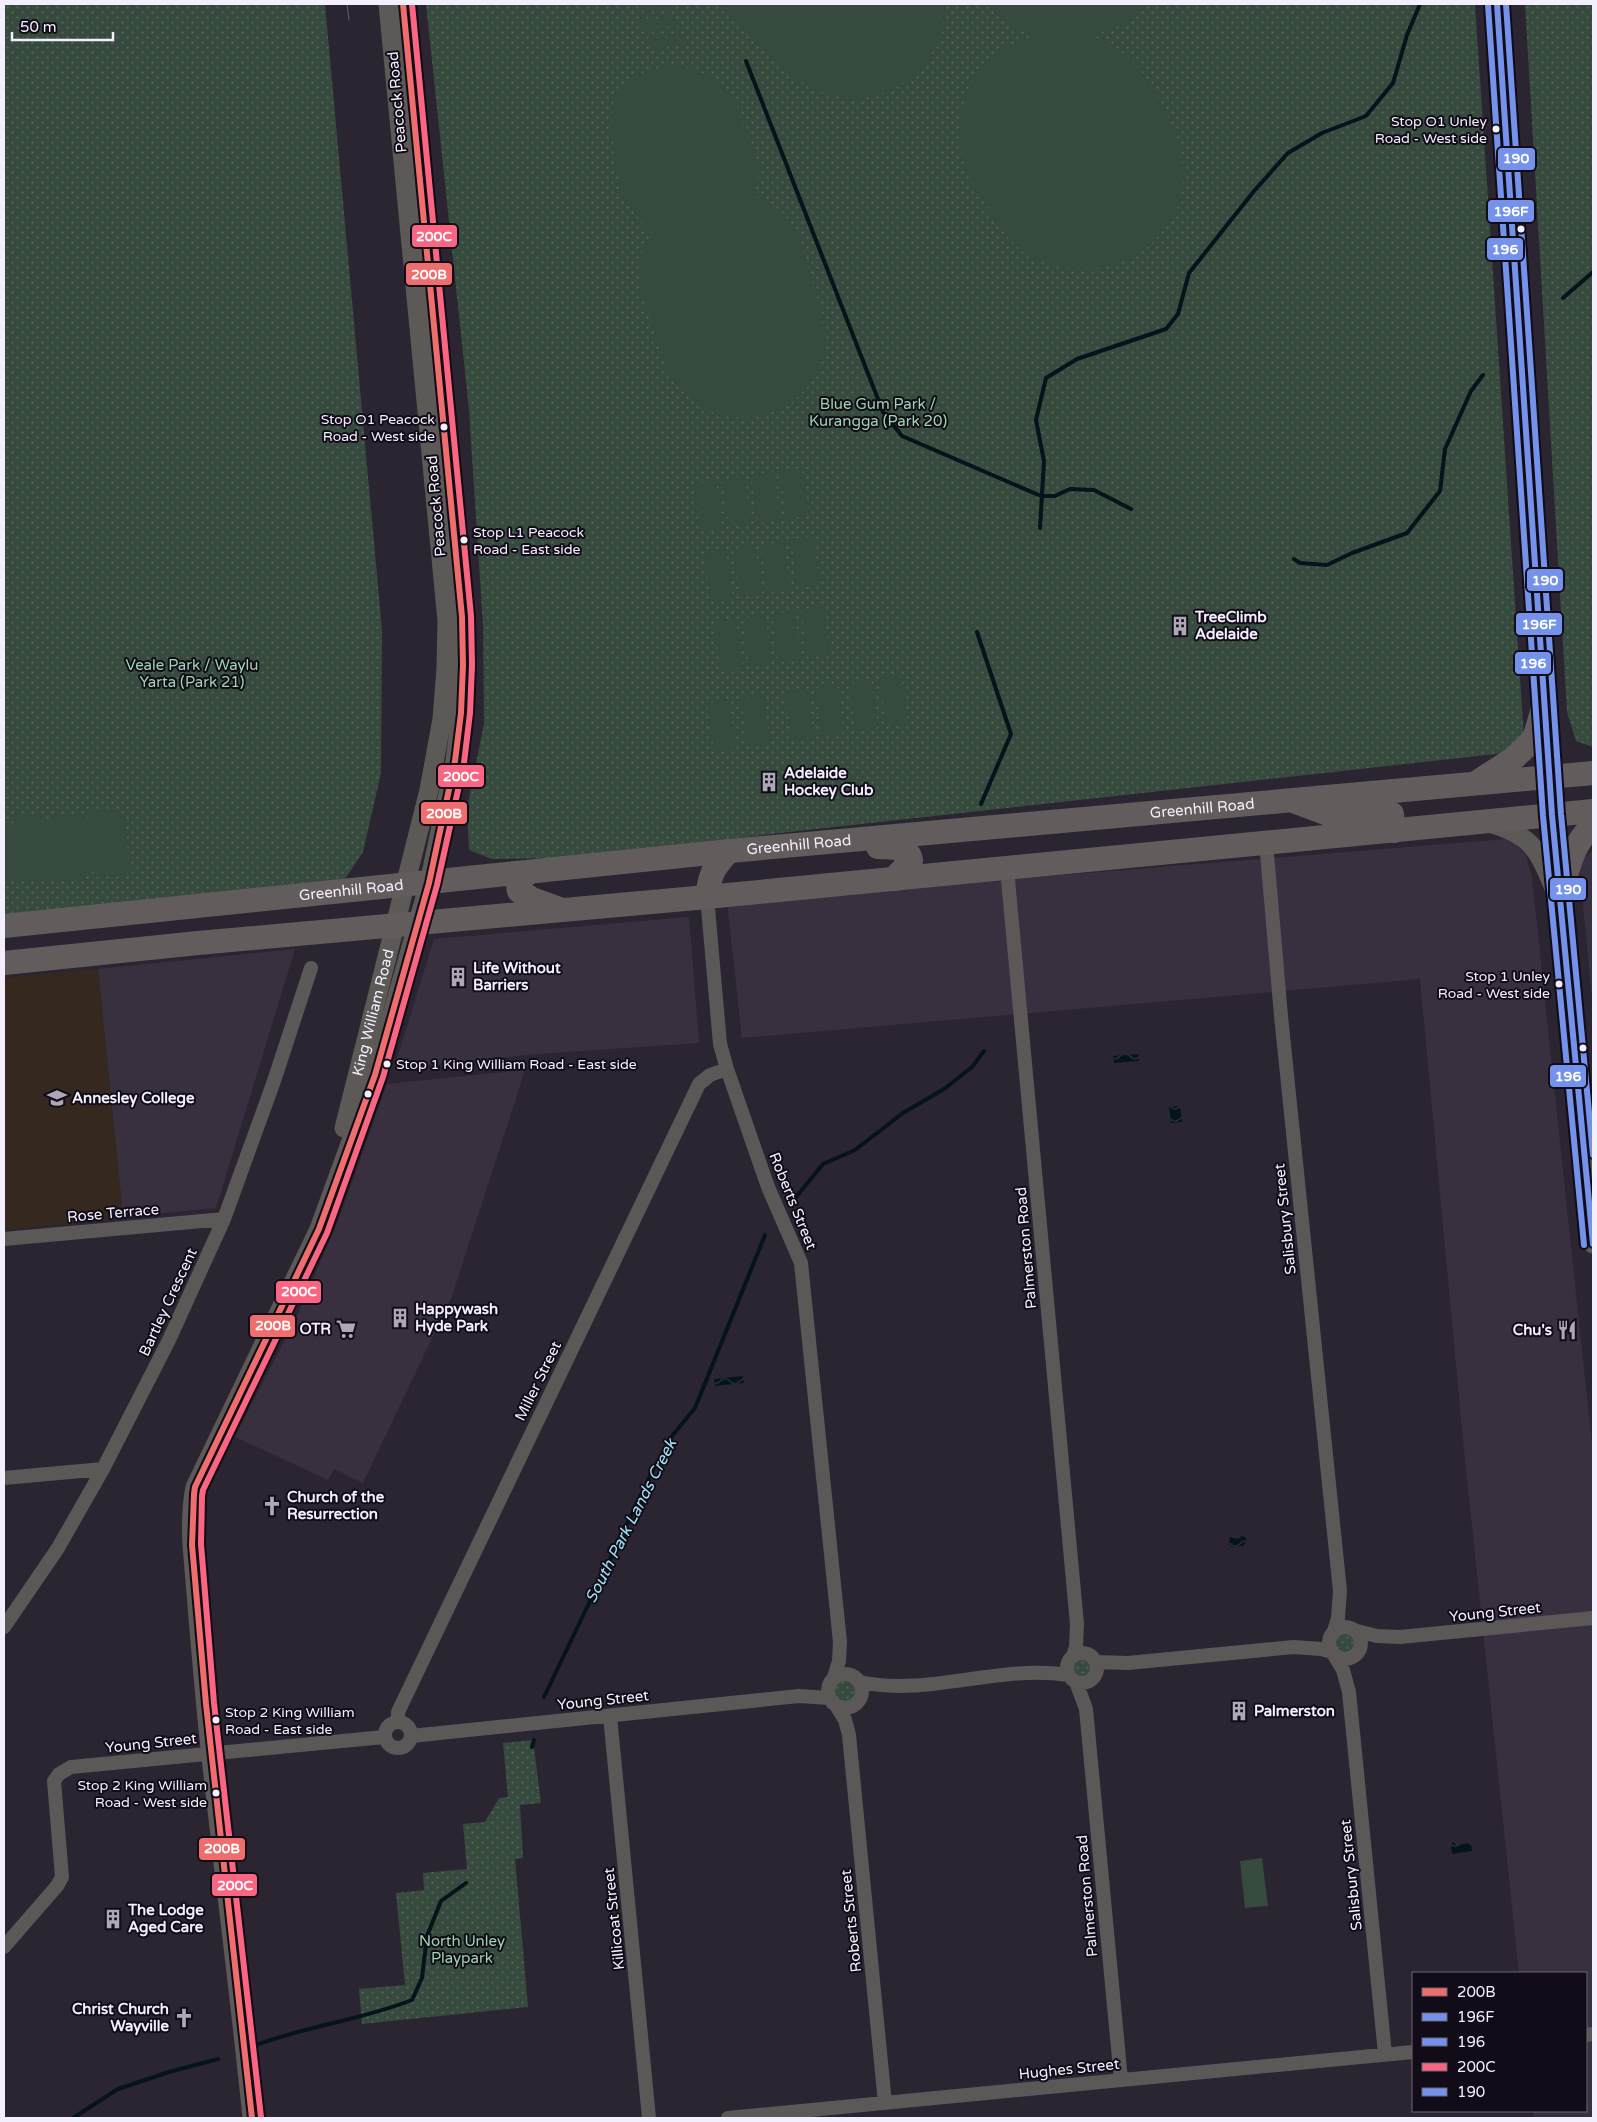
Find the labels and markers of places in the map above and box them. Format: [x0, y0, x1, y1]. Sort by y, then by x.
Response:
place label: Stop O1 Unley Road - West side [1375, 113, 1487, 147]
marker: Stop O1 Unley Road - West side [1491, 124, 1501, 134]
unlabelled marker [1516, 224, 1526, 234]
place label: Stop O1 Peacock Road - West side [321, 411, 435, 445]
marker: Stop O1 Peacock Road - West side [439, 422, 449, 432]
place label: Stop L1 Peacock Road - East side [473, 524, 584, 558]
marker: Stop L1 Peacock Road - East side [459, 535, 469, 545]
place label: TreeClimb Adelaide [1194, 608, 1267, 643]
building icon: TreeClimb Adelaide [1169, 615, 1191, 637]
place label: Adelaide Hockey Club [784, 764, 874, 800]
building icon: Adelaide Hockey Club [758, 771, 780, 793]
place label: Life Without Barriers [473, 959, 561, 994]
building icon: Life Without Barriers [447, 966, 469, 988]
place label: Stop 1 Unley Road - West side [1438, 968, 1550, 1002]
marker: Stop 1 Unley Road - West side [1554, 979, 1564, 989]
unlabelled marker [1578, 1043, 1588, 1053]
place label: Stop 1 King William Road - East side [396, 1056, 637, 1073]
marker: Stop 1 King William Road - East side [382, 1059, 392, 1069]
school or university icon: Annesley College [46, 1087, 68, 1109]
place label: Annesley College [72, 1089, 195, 1108]
unlabelled marker [363, 1089, 373, 1099]
place label: Happywash Hyde Park [415, 1300, 498, 1336]
building icon: Happywash Hyde Park [389, 1307, 411, 1329]
supermarket icon: OTR [335, 1318, 357, 1340]
restaurant icon: Chu's [1556, 1319, 1578, 1341]
place label: OTR [299, 1320, 331, 1338]
place label: Chu's [1513, 1321, 1552, 1339]
place label: Church of the Resurrection [287, 1488, 385, 1523]
church icon: Church of the Resurrection [261, 1495, 283, 1517]
building icon: Palmerston [1228, 1700, 1250, 1722]
place label: Palmerston [1254, 1702, 1335, 1720]
place label: Stop 2 King William Road - East side [225, 1704, 355, 1738]
marker: Stop 2 King William Road - East side [211, 1715, 221, 1725]
place label: Stop 2 King William Road - West side [77, 1777, 207, 1811]
marker: Stop 2 King William Road - West side [211, 1788, 221, 1798]
place label: The Lodge Aged Care [127, 1901, 204, 1937]
building icon: The Lodge Aged Care [102, 1908, 124, 1930]
place label: Christ Church Wayville [72, 2000, 170, 2036]
church icon: Christ Church Wayville [173, 2007, 195, 2029]

